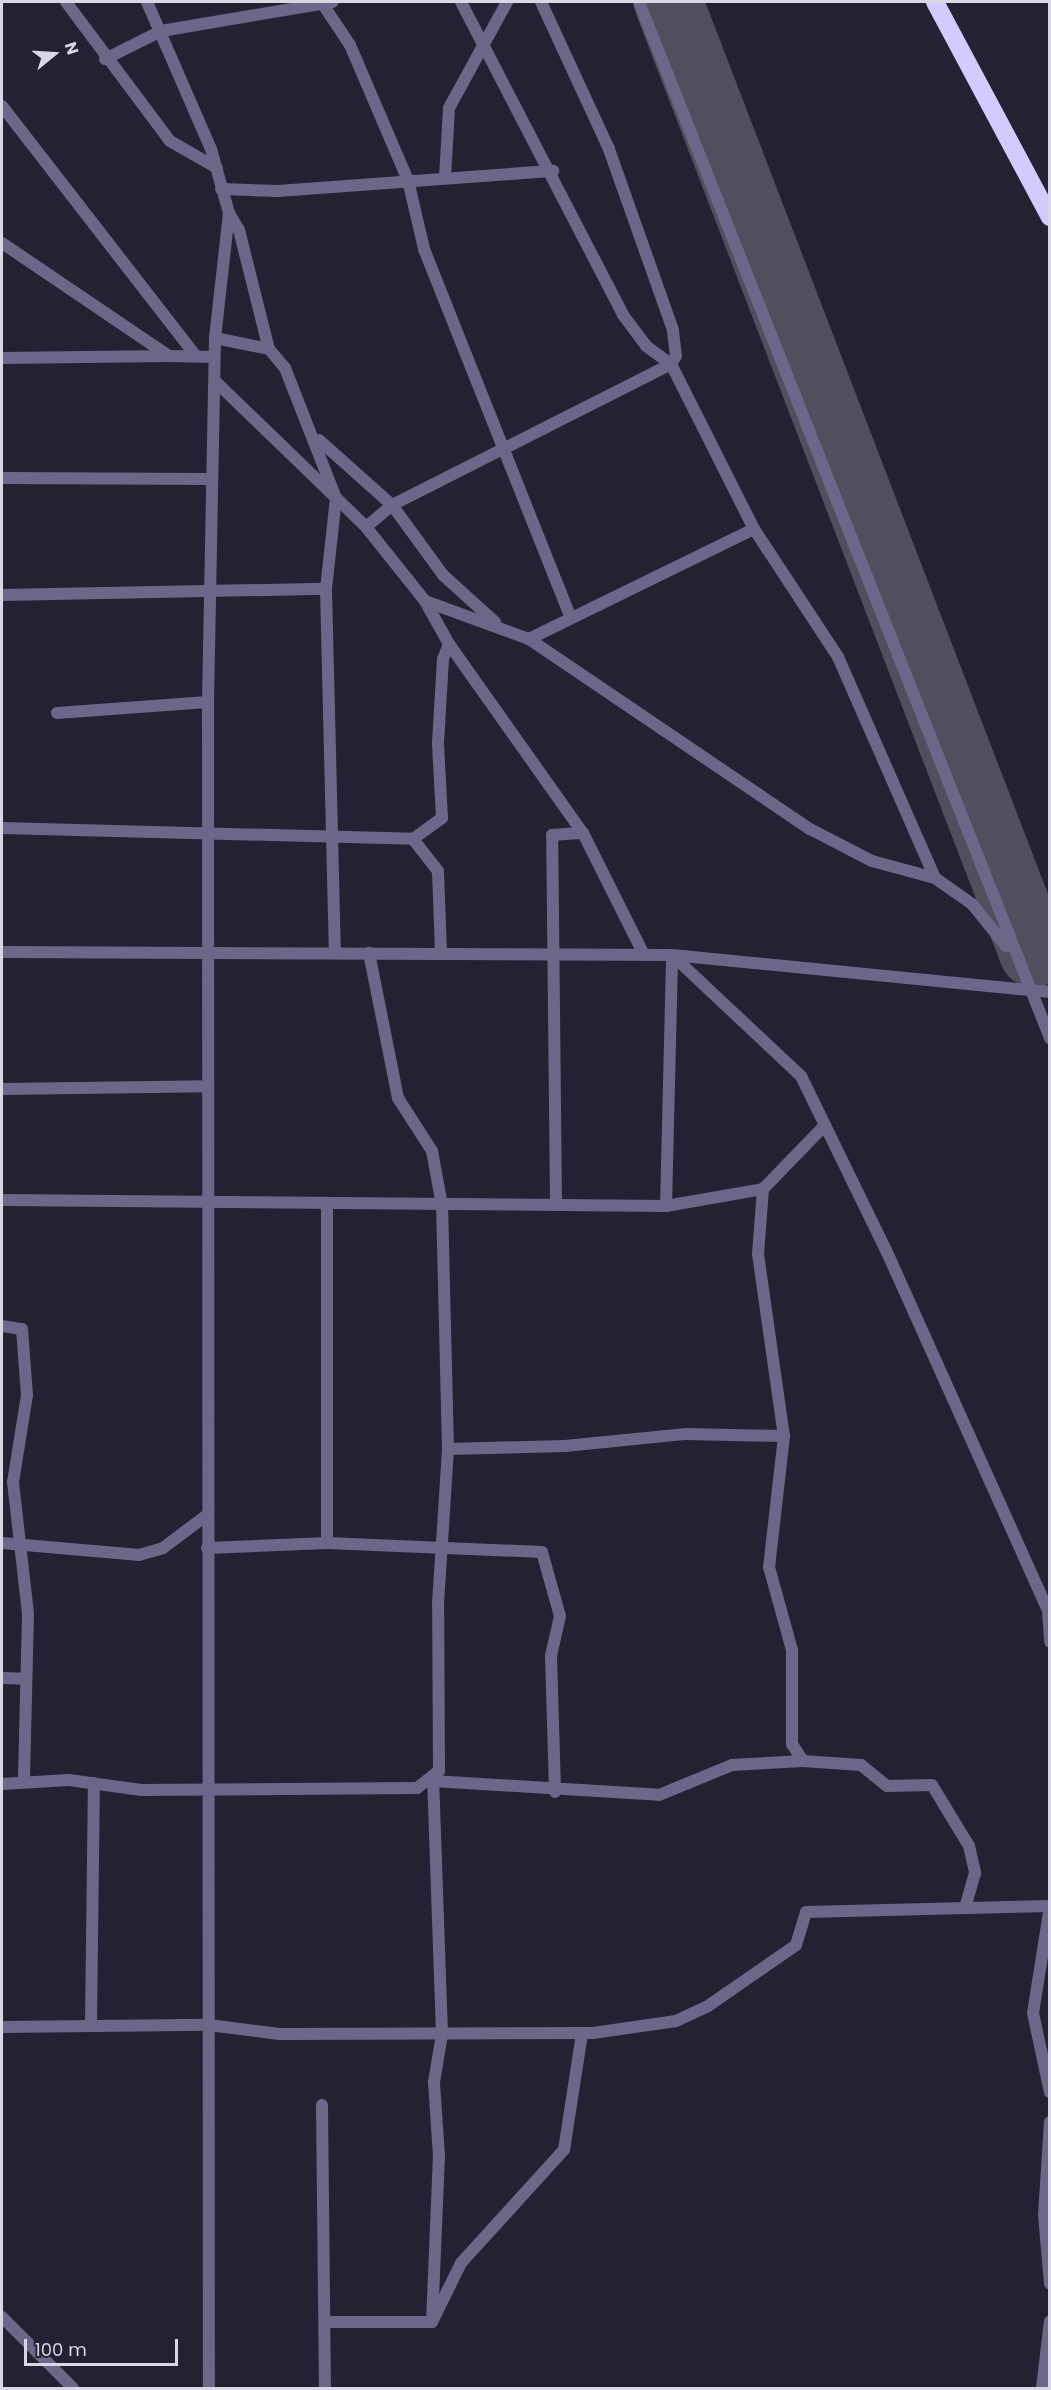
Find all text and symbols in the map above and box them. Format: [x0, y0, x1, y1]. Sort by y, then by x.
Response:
north arrow [24, 24, 84, 84]
text: N [59, 39, 84, 58]
scale bar [27, 2327, 182, 2365]
text: 100 m [35, 2337, 87, 2362]

